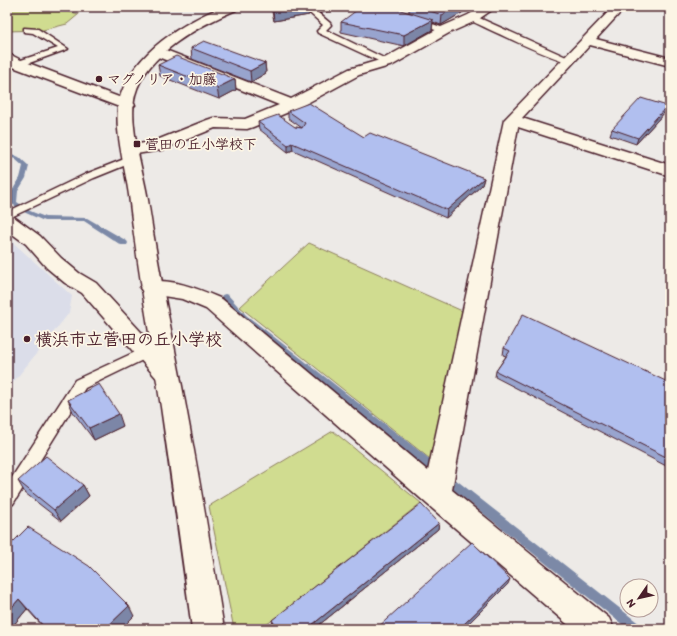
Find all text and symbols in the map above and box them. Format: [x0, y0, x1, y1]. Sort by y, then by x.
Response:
place label: マグノリア・加藤 [107, 71, 216, 88]
marker: マグノリア・加藤 [94, 74, 104, 84]
place label: 菅田の丘小学校下 [145, 136, 257, 153]
marker: 菅田の丘小学校下 [132, 139, 142, 149]
place label: 横浜市立菅田の丘小学校 [35, 329, 222, 349]
marker: 横浜市立菅田の丘小学校 [22, 334, 32, 344]
north arrow [619, 578, 659, 618]
text: N [624, 597, 639, 610]

